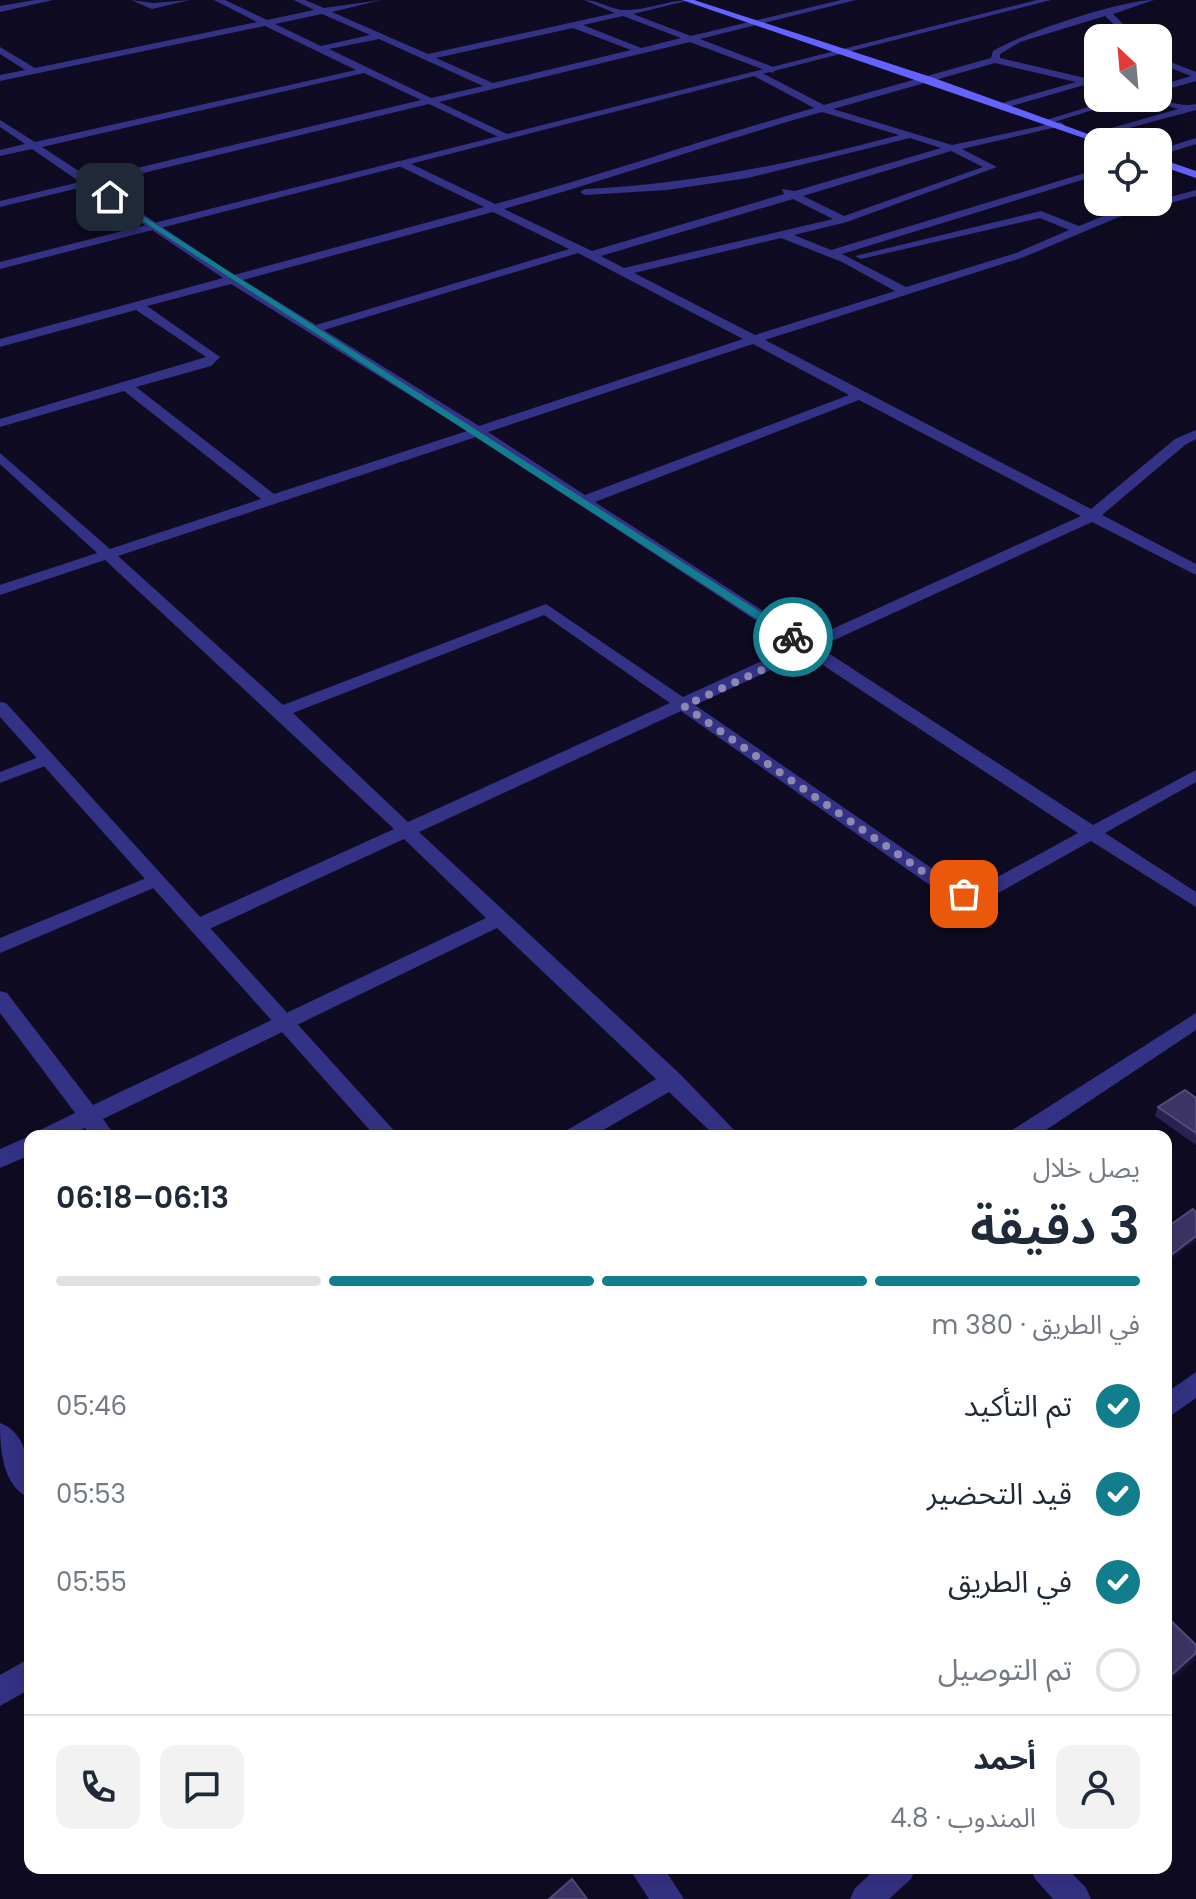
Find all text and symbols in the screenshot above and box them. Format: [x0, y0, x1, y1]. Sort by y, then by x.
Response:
north arrow [1084, 24, 1172, 112]
map controls [1084, 24, 1172, 216]
button: locate [1084, 128, 1172, 216]
pin [76, 163, 144, 231]
icon: home [88, 175, 132, 219]
courier [753, 597, 833, 677]
icon: bike [771, 615, 815, 659]
pin [930, 860, 998, 928]
icon: bag [942, 872, 986, 916]
text: يصل خلال [1033, 1150, 1140, 1186]
text: 06:13–06:18 [56, 1176, 229, 1219]
text: 3 دقيقة [970, 1189, 1140, 1262]
text: في الطريق · 380 m [931, 1307, 1140, 1343]
text: تم التأكيد [964, 1384, 1072, 1427]
icon: check [1096, 1384, 1140, 1428]
text: 05:46 [56, 1388, 127, 1424]
text: قيد التحضير [927, 1472, 1072, 1515]
icon: check [1096, 1472, 1140, 1516]
text: 05:53 [56, 1476, 126, 1512]
text: في الطريق [948, 1560, 1072, 1603]
icon: check [1096, 1560, 1140, 1604]
text: 05:55 [56, 1564, 127, 1600]
text: تم التوصيل [938, 1648, 1072, 1691]
text: أحمد [973, 1737, 1036, 1780]
button: phone [56, 1745, 140, 1829]
button: chat [160, 1745, 244, 1829]
button: person [1056, 1745, 1140, 1829]
text: المندوب · 4.8 [890, 1800, 1036, 1836]

